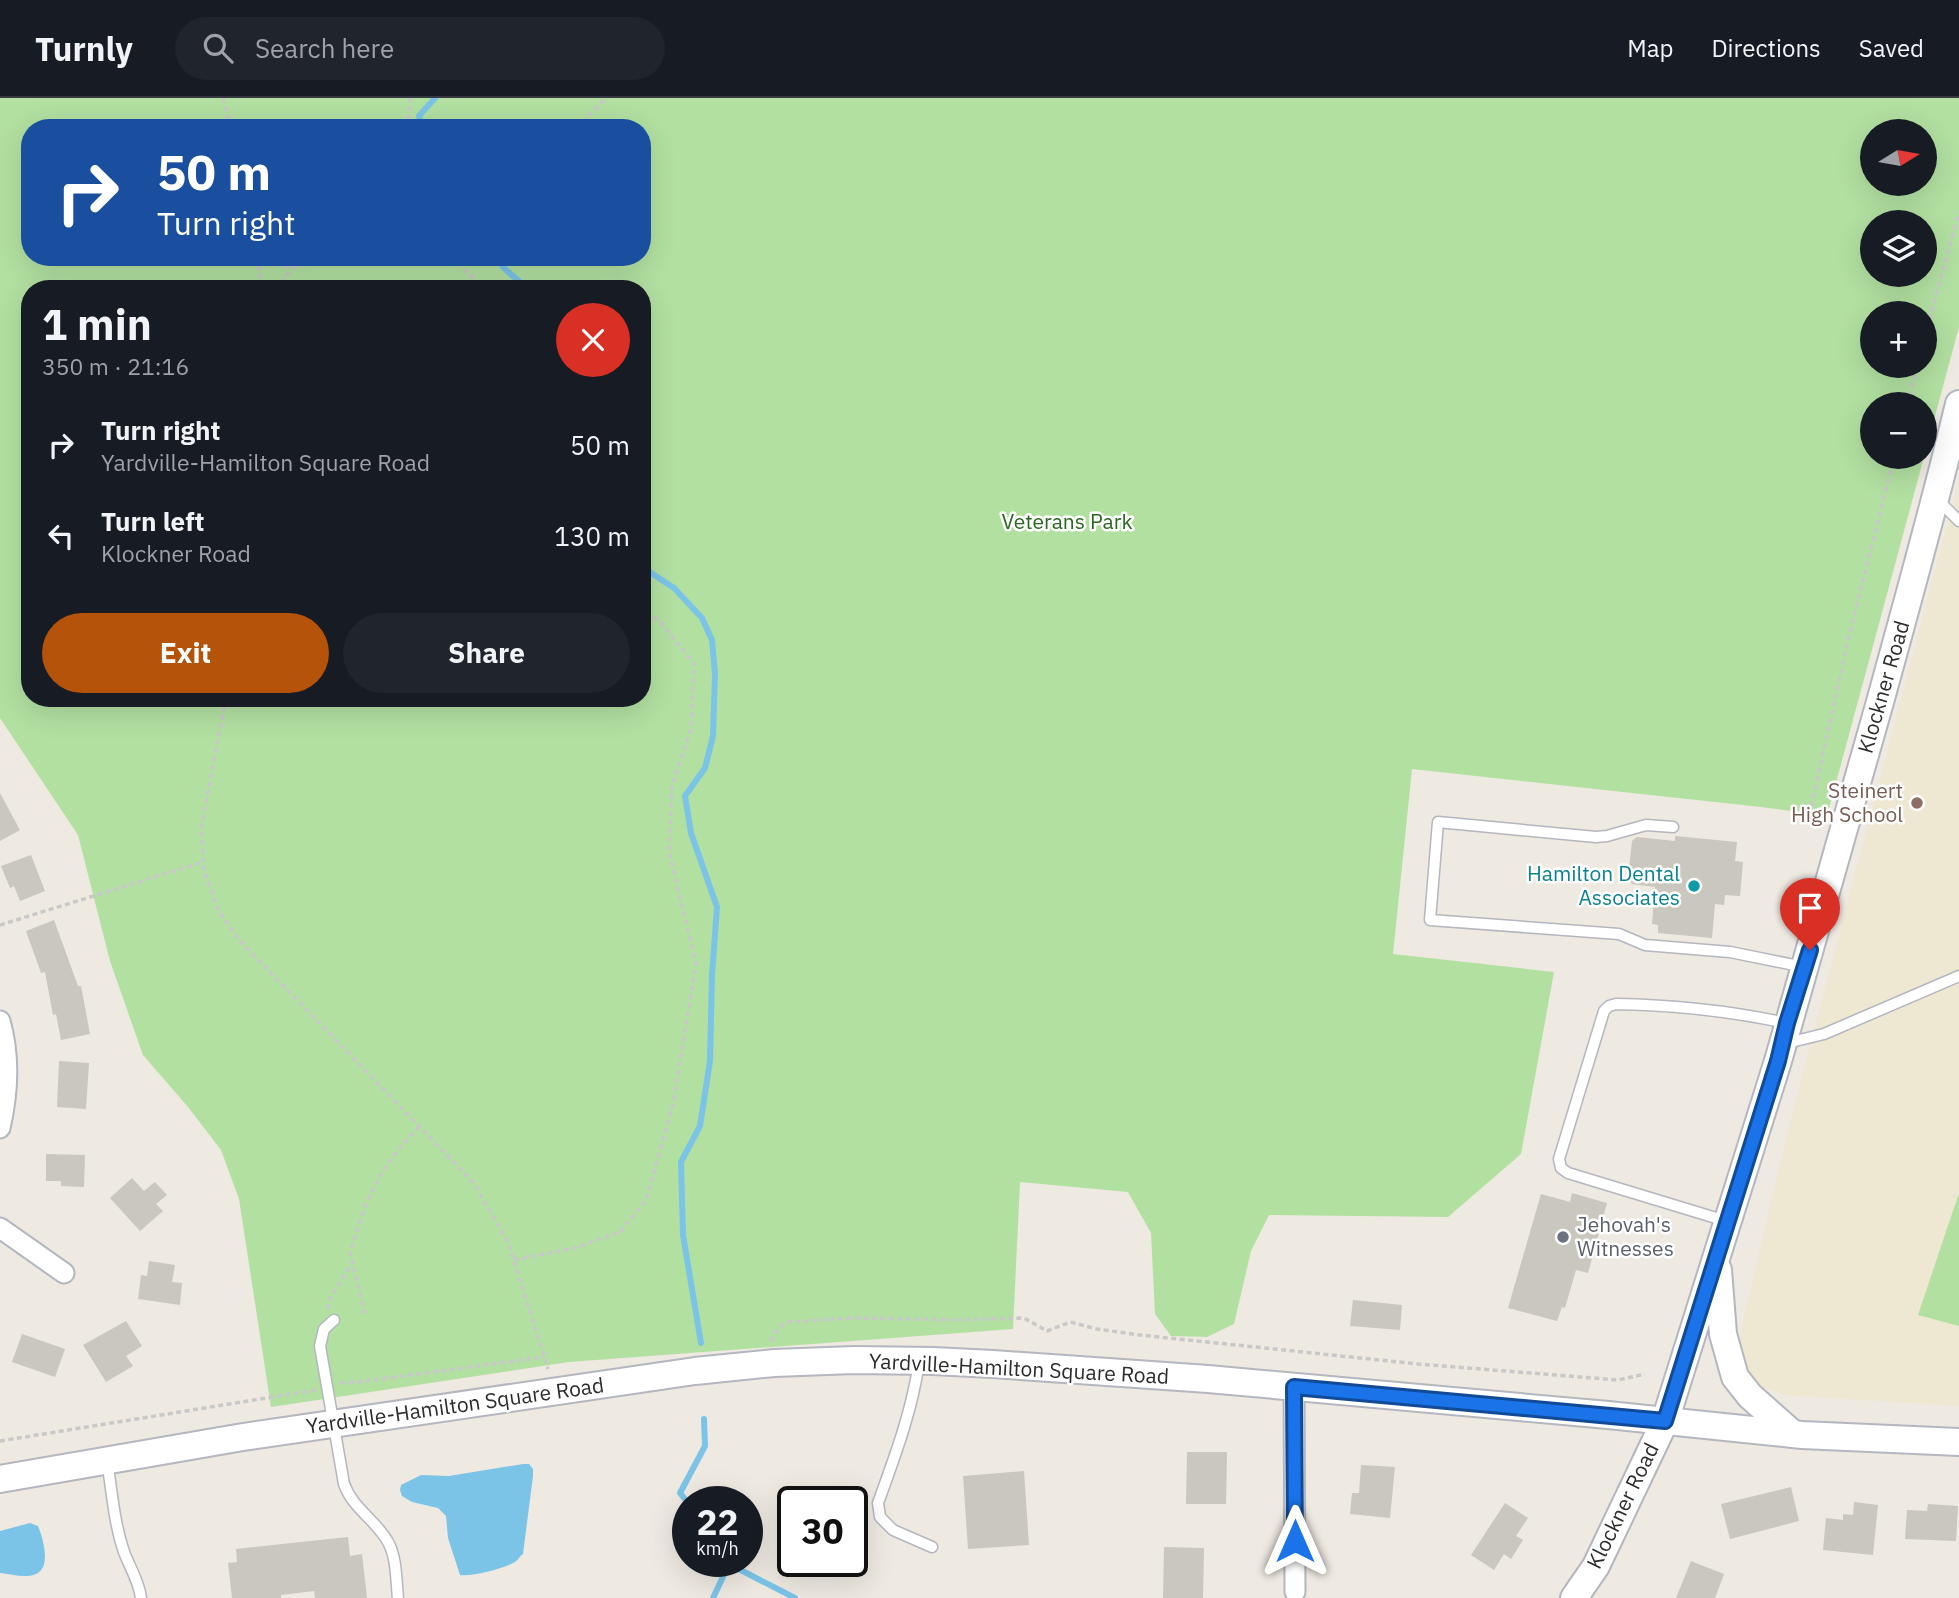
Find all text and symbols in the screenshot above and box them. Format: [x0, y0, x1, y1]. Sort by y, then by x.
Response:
search box [175, 17, 665, 80]
text: Turnly [35, 27, 133, 70]
icon: search [199, 29, 237, 67]
text: Search here [255, 31, 394, 65]
text: Map [1627, 32, 1673, 64]
text: Directions [1711, 32, 1821, 64]
text: Saved [1859, 32, 1924, 64]
north arrow [1860, 119, 1937, 196]
map controls [1860, 119, 1937, 469]
text: 50 m [157, 140, 271, 203]
icon: right [42, 147, 133, 238]
text: Turn right [157, 202, 295, 244]
button: layers [1860, 210, 1937, 287]
text: 1 min [42, 297, 152, 352]
button: + [1860, 301, 1937, 378]
button: close [556, 303, 630, 377]
text: 350 m · 21:16 [42, 351, 189, 381]
button: − [1860, 392, 1937, 469]
text: Turn right [101, 413, 220, 447]
icon: right [42, 426, 80, 464]
text: 50 m [570, 428, 630, 462]
text: Yardville-Hamilton Square Road [101, 447, 430, 477]
text: Turn left [101, 504, 204, 538]
park label: Veterans Park [1002, 507, 1132, 535]
icon: left [42, 517, 80, 555]
text: 130 m [554, 519, 630, 553]
text: Klockner Road [101, 538, 251, 568]
button: Exit [42, 613, 329, 693]
button: Share [343, 613, 630, 693]
street label: Klockner Road [1851, 617, 1915, 756]
place label: Steinert High School [1791, 776, 1903, 828]
marker: Steinert High School [1909, 795, 1925, 811]
place label: Hamilton Dental Associates [1527, 859, 1680, 911]
marker: Hamilton Dental Associates [1686, 878, 1702, 894]
pin [1780, 878, 1840, 950]
icon: arrive [1791, 889, 1829, 927]
place label: Jehovah's Witnesses [1577, 1210, 1674, 1262]
marker: Jehovah's Witnesses [1555, 1229, 1571, 1245]
street label: Yardville-Hamilton Square Road [868, 1346, 1170, 1390]
street label: Yardville-Hamilton Square Road [304, 1370, 606, 1440]
street label: Klockner Road [1580, 1438, 1665, 1573]
speed limit sign: 30 [777, 1486, 868, 1577]
text: 22 [696, 1499, 739, 1545]
position arrow [1258, 1504, 1332, 1578]
text: km/h [696, 1537, 739, 1560]

